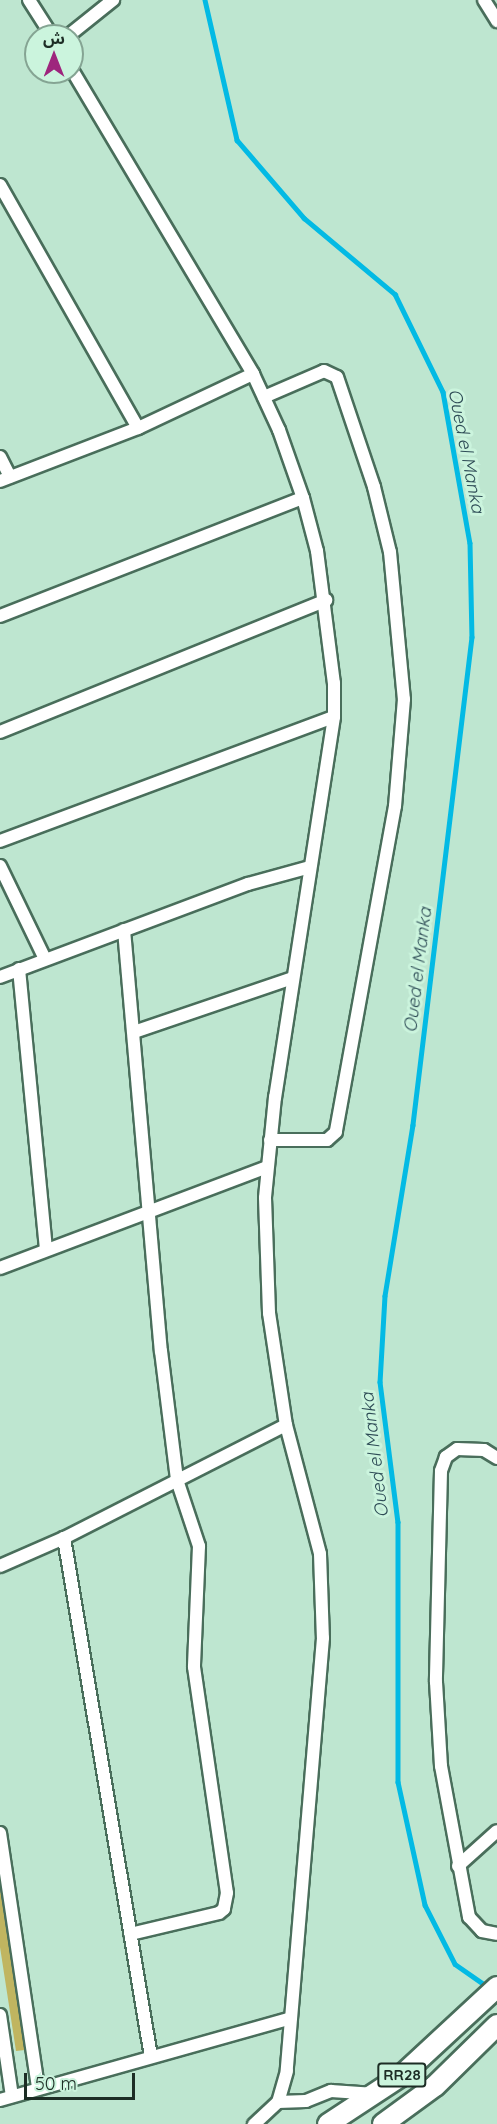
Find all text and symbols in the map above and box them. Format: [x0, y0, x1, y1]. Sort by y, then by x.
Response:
north arrow [24, 24, 84, 84]
text: ش [43, 28, 65, 48]
water label: Oued el Manka [443, 387, 489, 515]
water label: Oued el Manka [400, 906, 436, 1034]
water label: Oued el Manka [357, 1391, 393, 1519]
scale bar [27, 2061, 138, 2099]
road number: RR28 [376, 2063, 428, 2087]
text: 50 m [35, 2072, 77, 2095]

